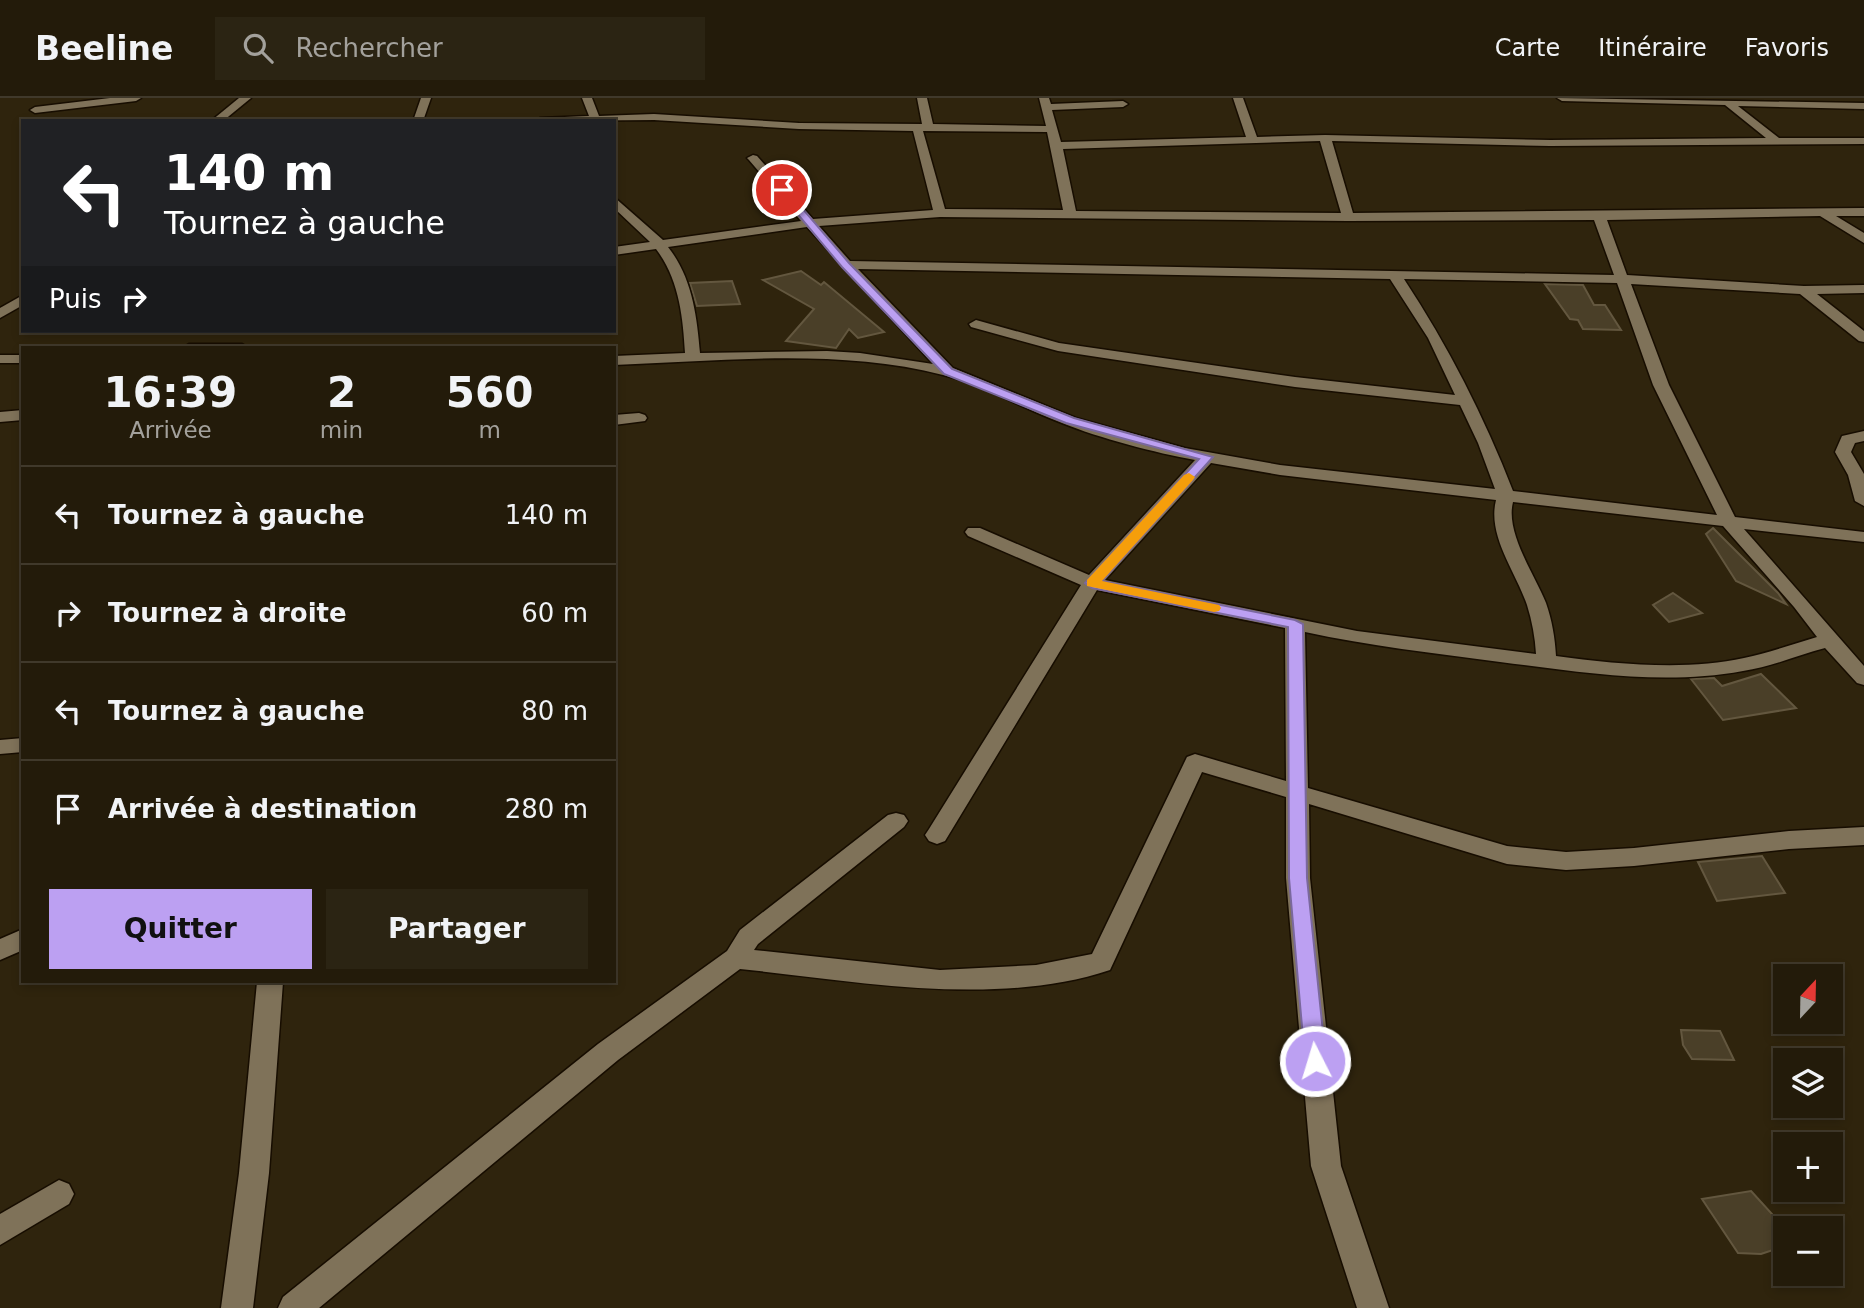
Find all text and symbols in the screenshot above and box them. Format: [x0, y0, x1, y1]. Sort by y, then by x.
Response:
search box [215, 17, 705, 80]
text: Beeline [35, 29, 173, 68]
icon: search [239, 29, 277, 67]
text: Rechercher [295, 33, 443, 63]
text: Carte [1495, 34, 1560, 62]
text: Itinéraire [1598, 34, 1707, 62]
text: Favoris [1745, 34, 1829, 62]
text: 140 m [164, 145, 334, 202]
icon: left [49, 147, 140, 238]
pin [752, 160, 812, 220]
icon: arrive [763, 171, 801, 209]
text: Tournez à gauche [164, 204, 445, 242]
icon: right [115, 280, 153, 318]
text: Puis [49, 284, 101, 314]
text: 16:39 [104, 368, 237, 417]
text: 2 [327, 368, 356, 417]
text: 560 [446, 368, 533, 417]
text: Arrivée [129, 417, 212, 443]
text: min [320, 417, 363, 443]
text: m [478, 417, 501, 443]
icon: left [49, 496, 87, 534]
text: Tournez à gauche [108, 500, 365, 530]
text: 140 m [505, 500, 588, 530]
icon: right [49, 594, 87, 632]
text: Tournez à droite [108, 598, 347, 628]
text: 60 m [521, 598, 588, 628]
icon: left [49, 692, 87, 730]
text: Tournez à gauche [108, 696, 365, 726]
text: 80 m [521, 696, 588, 726]
icon: arrive [49, 790, 87, 828]
text: Arrivée à destination [108, 794, 417, 824]
text: 280 m [505, 794, 588, 824]
button: Quitter [49, 889, 312, 969]
button: Partager [326, 889, 588, 969]
north arrow [1773, 964, 1843, 1034]
map controls [1773, 964, 1843, 1286]
position arrow [1278, 1024, 1352, 1098]
button: layers [1773, 1048, 1843, 1118]
button: + [1773, 1132, 1843, 1202]
button: − [1773, 1216, 1843, 1286]

